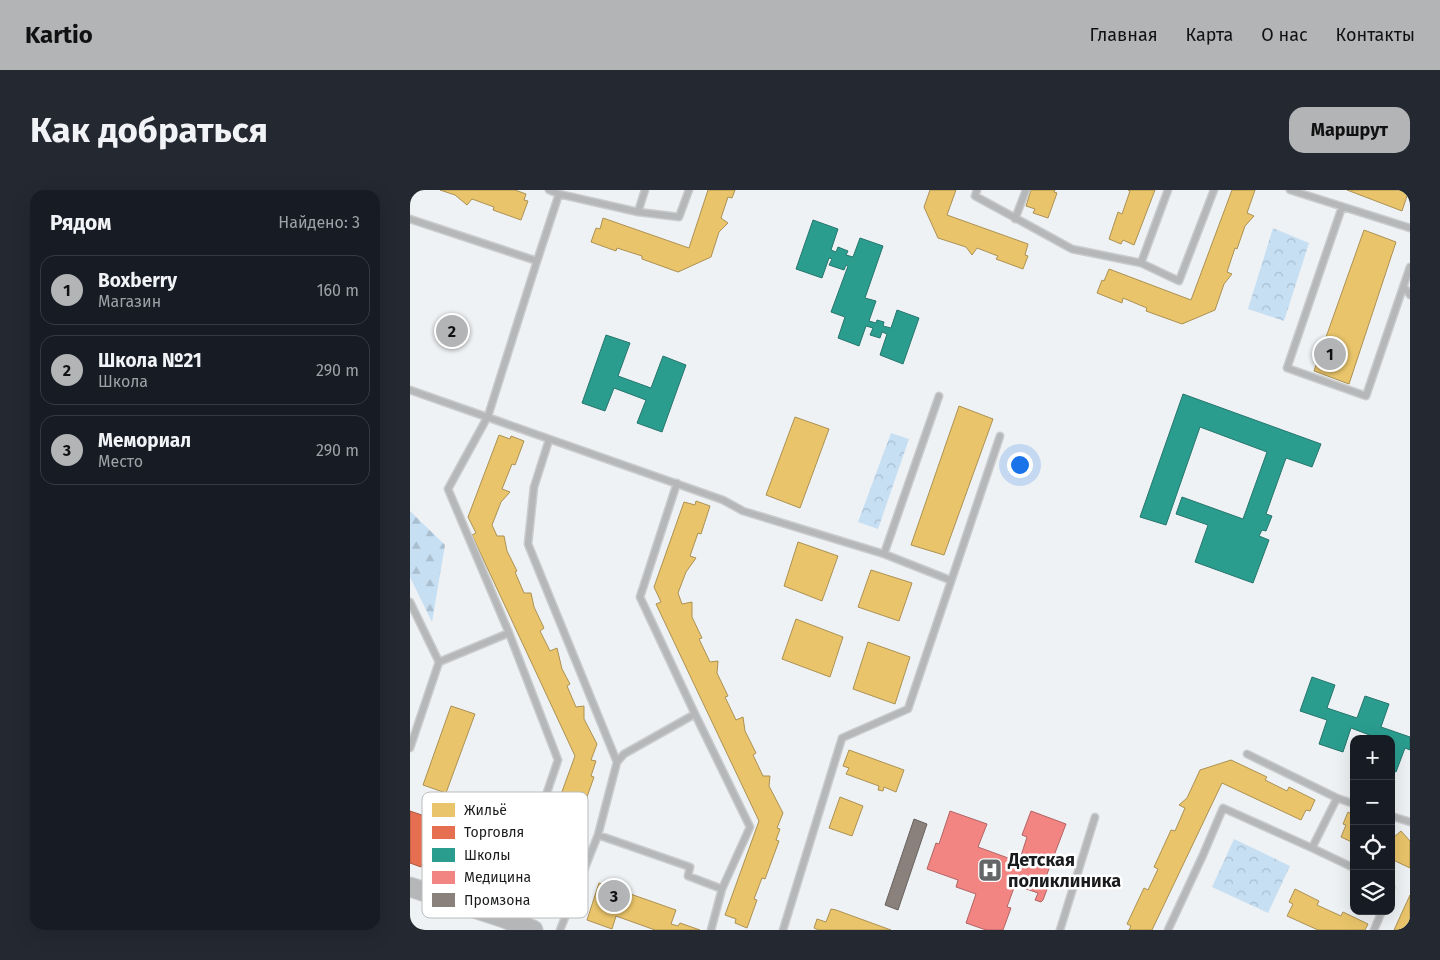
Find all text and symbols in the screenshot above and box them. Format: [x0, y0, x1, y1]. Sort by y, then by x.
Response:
text: Kartio [25, 21, 93, 49]
text: Главная [1090, 24, 1158, 46]
text: Карта [1186, 24, 1233, 46]
text: О нас [1261, 24, 1308, 46]
text: Контакты [1336, 24, 1415, 46]
button: Маршрут [1289, 107, 1410, 153]
text: Как добраться [30, 109, 268, 151]
text: Рядом [50, 210, 111, 236]
text: Найдено: 3 [278, 213, 360, 232]
text: Boxberry [98, 269, 177, 292]
text: 1 [63, 281, 71, 300]
text: 160 m [317, 281, 359, 300]
text: Магазин [98, 292, 161, 311]
pin: 2 [436, 312, 468, 350]
pin: 1 [1314, 335, 1346, 373]
text: Школа №21 [98, 349, 202, 372]
text: 2 [63, 361, 71, 380]
text: 290 m [316, 361, 359, 380]
text: Школа [98, 372, 148, 391]
text: Мемориал [98, 429, 191, 452]
text: 3 [63, 441, 71, 460]
text: 290 m [316, 441, 359, 460]
text: Место [98, 452, 143, 471]
your location [1007, 452, 1033, 478]
map controls [1350, 735, 1395, 915]
button: + [1350, 735, 1395, 780]
button: − [1350, 780, 1395, 825]
legend [422, 792, 588, 918]
text: Жильё [464, 802, 507, 819]
text: Торговля [464, 824, 524, 841]
button: locate [1350, 825, 1395, 870]
text: Школы [464, 847, 510, 864]
place label: Детская поликлиника [1007, 849, 1121, 892]
hospital icon: Детская поликлиника [977, 857, 1003, 883]
text: Медицина [464, 869, 531, 886]
button: layers [1350, 870, 1395, 915]
pin: 3 [598, 877, 630, 915]
text: Промзона [464, 892, 530, 909]

